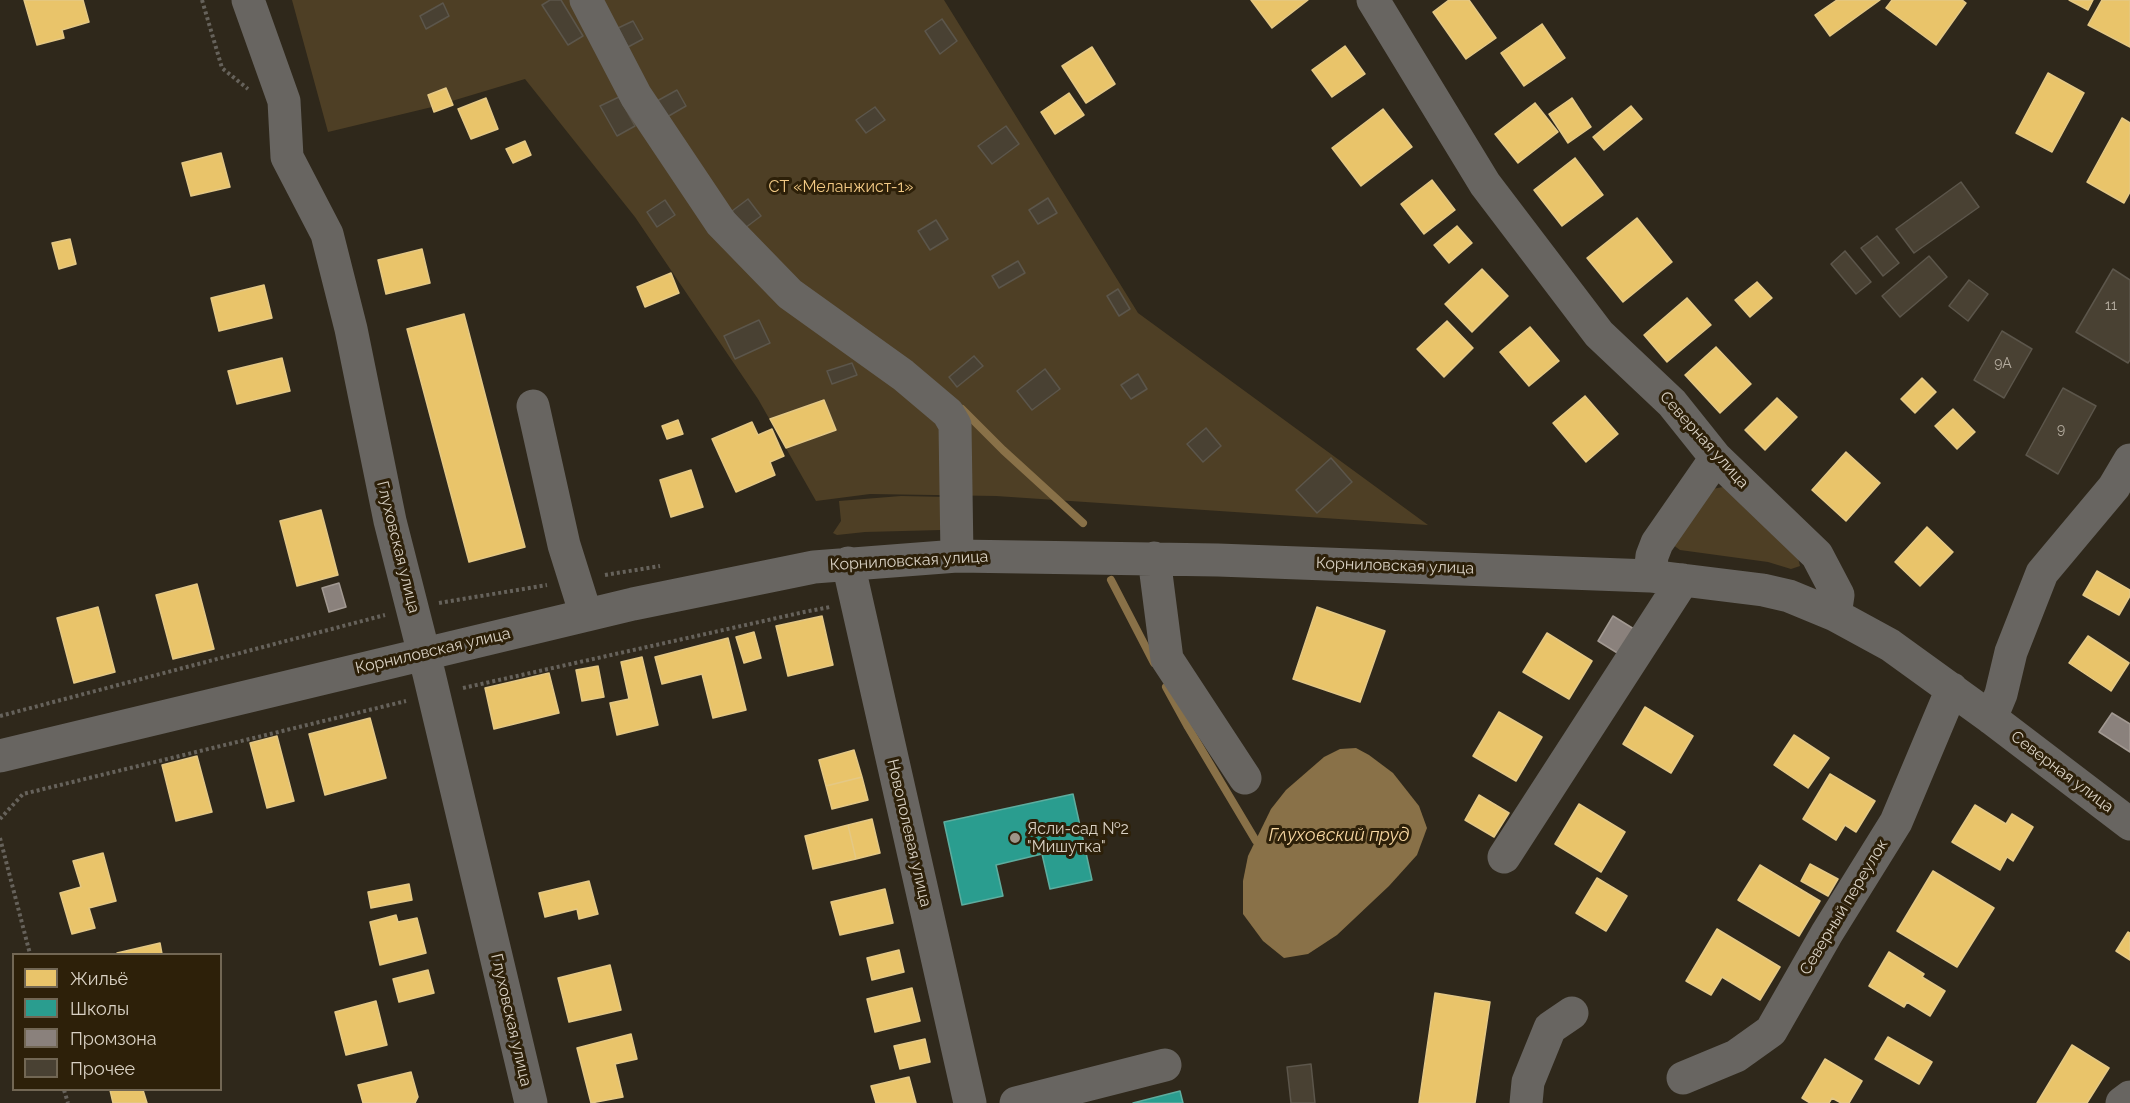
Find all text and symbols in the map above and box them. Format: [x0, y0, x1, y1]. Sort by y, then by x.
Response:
park label: СТ «Меланжист-1» [769, 177, 913, 197]
house number: 11 [2105, 298, 2117, 314]
house number: 9А [1994, 356, 2012, 372]
street label: Северная улица [1655, 388, 1753, 492]
house number: 9 [2057, 422, 2065, 438]
street label: Глуховская улица [372, 479, 424, 615]
street label: Корниловская улица [829, 547, 989, 575]
street label: Корниловская улица [1315, 554, 1475, 578]
street label: Корниловская улица [354, 624, 512, 678]
street label: Северная улица [2007, 727, 2117, 817]
street label: Новополевая улица [883, 757, 935, 909]
place label: Ясли-сад №2 "Мишутка" [1027, 819, 1129, 857]
water label: Глуховский пруд [1269, 825, 1409, 847]
marker: Ясли-сад №2 "Мишутка" [1008, 831, 1022, 845]
street label: Северный переулок [1796, 836, 1892, 978]
street label: Глуховская улица [486, 952, 536, 1088]
legend [12, 953, 222, 1091]
text: Жильё [70, 968, 128, 989]
text: Школы [70, 998, 129, 1019]
text: Промзона [70, 1028, 157, 1049]
text: Прочее [70, 1058, 135, 1079]

